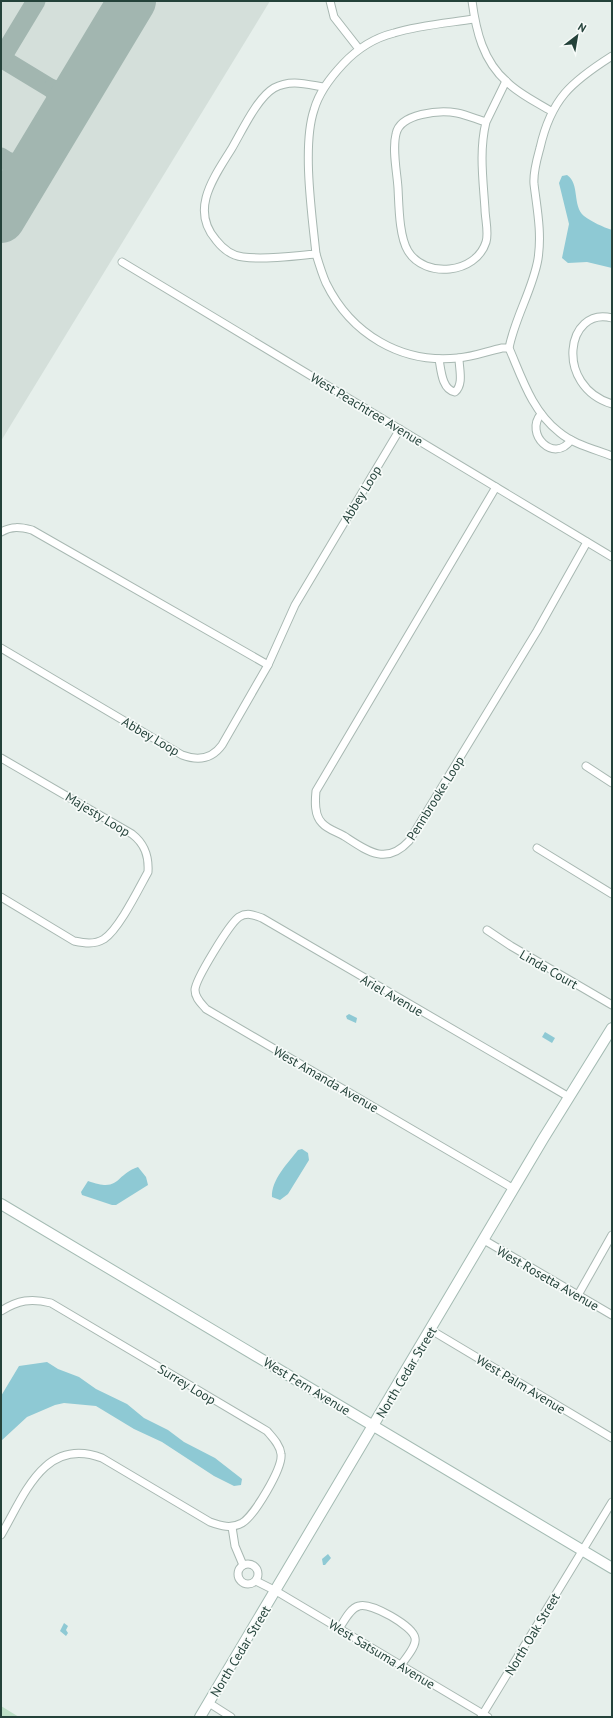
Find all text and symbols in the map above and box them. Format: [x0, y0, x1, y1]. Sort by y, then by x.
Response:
north arrow [557, 16, 597, 56]
text: N [575, 20, 589, 35]
street label: West Peachtree Avenue [307, 369, 426, 450]
street label: Abbey Loop [338, 462, 385, 526]
street label: Abbey Loop [119, 713, 183, 760]
street label: Pennbrooke Loop [403, 753, 468, 844]
street label: Majesty Loop [62, 788, 133, 840]
street label: Linda Court [517, 946, 581, 993]
street label: Ariel Avenue [357, 971, 426, 1020]
street label: West Amanda Avenue [270, 1042, 381, 1116]
street label: West Rosetta Avenue [494, 1242, 602, 1315]
street label: North Cedar Street [372, 1323, 441, 1421]
street label: West Palm Avenue [473, 1351, 569, 1418]
street label: West Fern Avenue [260, 1354, 353, 1419]
street label: Surrey Loop [154, 1360, 219, 1408]
street label: North Oak Street [501, 1589, 564, 1679]
street label: North Cedar Street [206, 1602, 275, 1700]
street label: West Satsuma Avenue [325, 1616, 438, 1693]

